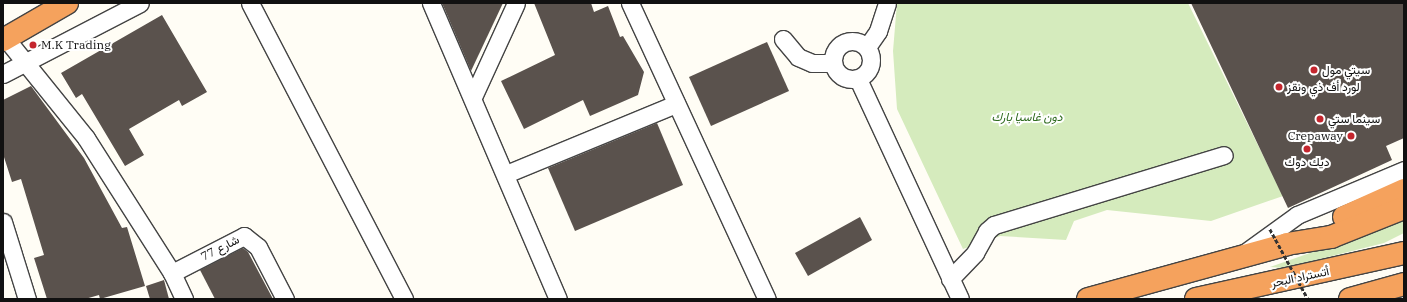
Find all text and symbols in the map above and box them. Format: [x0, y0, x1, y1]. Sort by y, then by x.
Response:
place label: M.K Trading [41, 38, 111, 52]
marker: M.K Trading [28, 40, 38, 50]
place label: سيتي مول [1322, 63, 1370, 77]
marker: سيتي مول [1309, 65, 1319, 75]
place label: لورد أف ذي ونقز [1287, 80, 1360, 94]
marker: لورد أف ذي ونقز [1274, 82, 1284, 92]
park label: دون غاسيا بارك [991, 110, 1063, 124]
place label: سينما ستي [1328, 112, 1380, 126]
marker: سينما ستي [1315, 114, 1325, 124]
place label: Crepaway [1288, 129, 1343, 143]
marker: Crepaway [1346, 131, 1356, 141]
marker: ديك دوك [1302, 144, 1312, 154]
place label: ديك دوك [1285, 155, 1329, 169]
street label: شارع 77 [198, 232, 242, 264]
street label: أتستراد البحر [1270, 264, 1330, 290]

